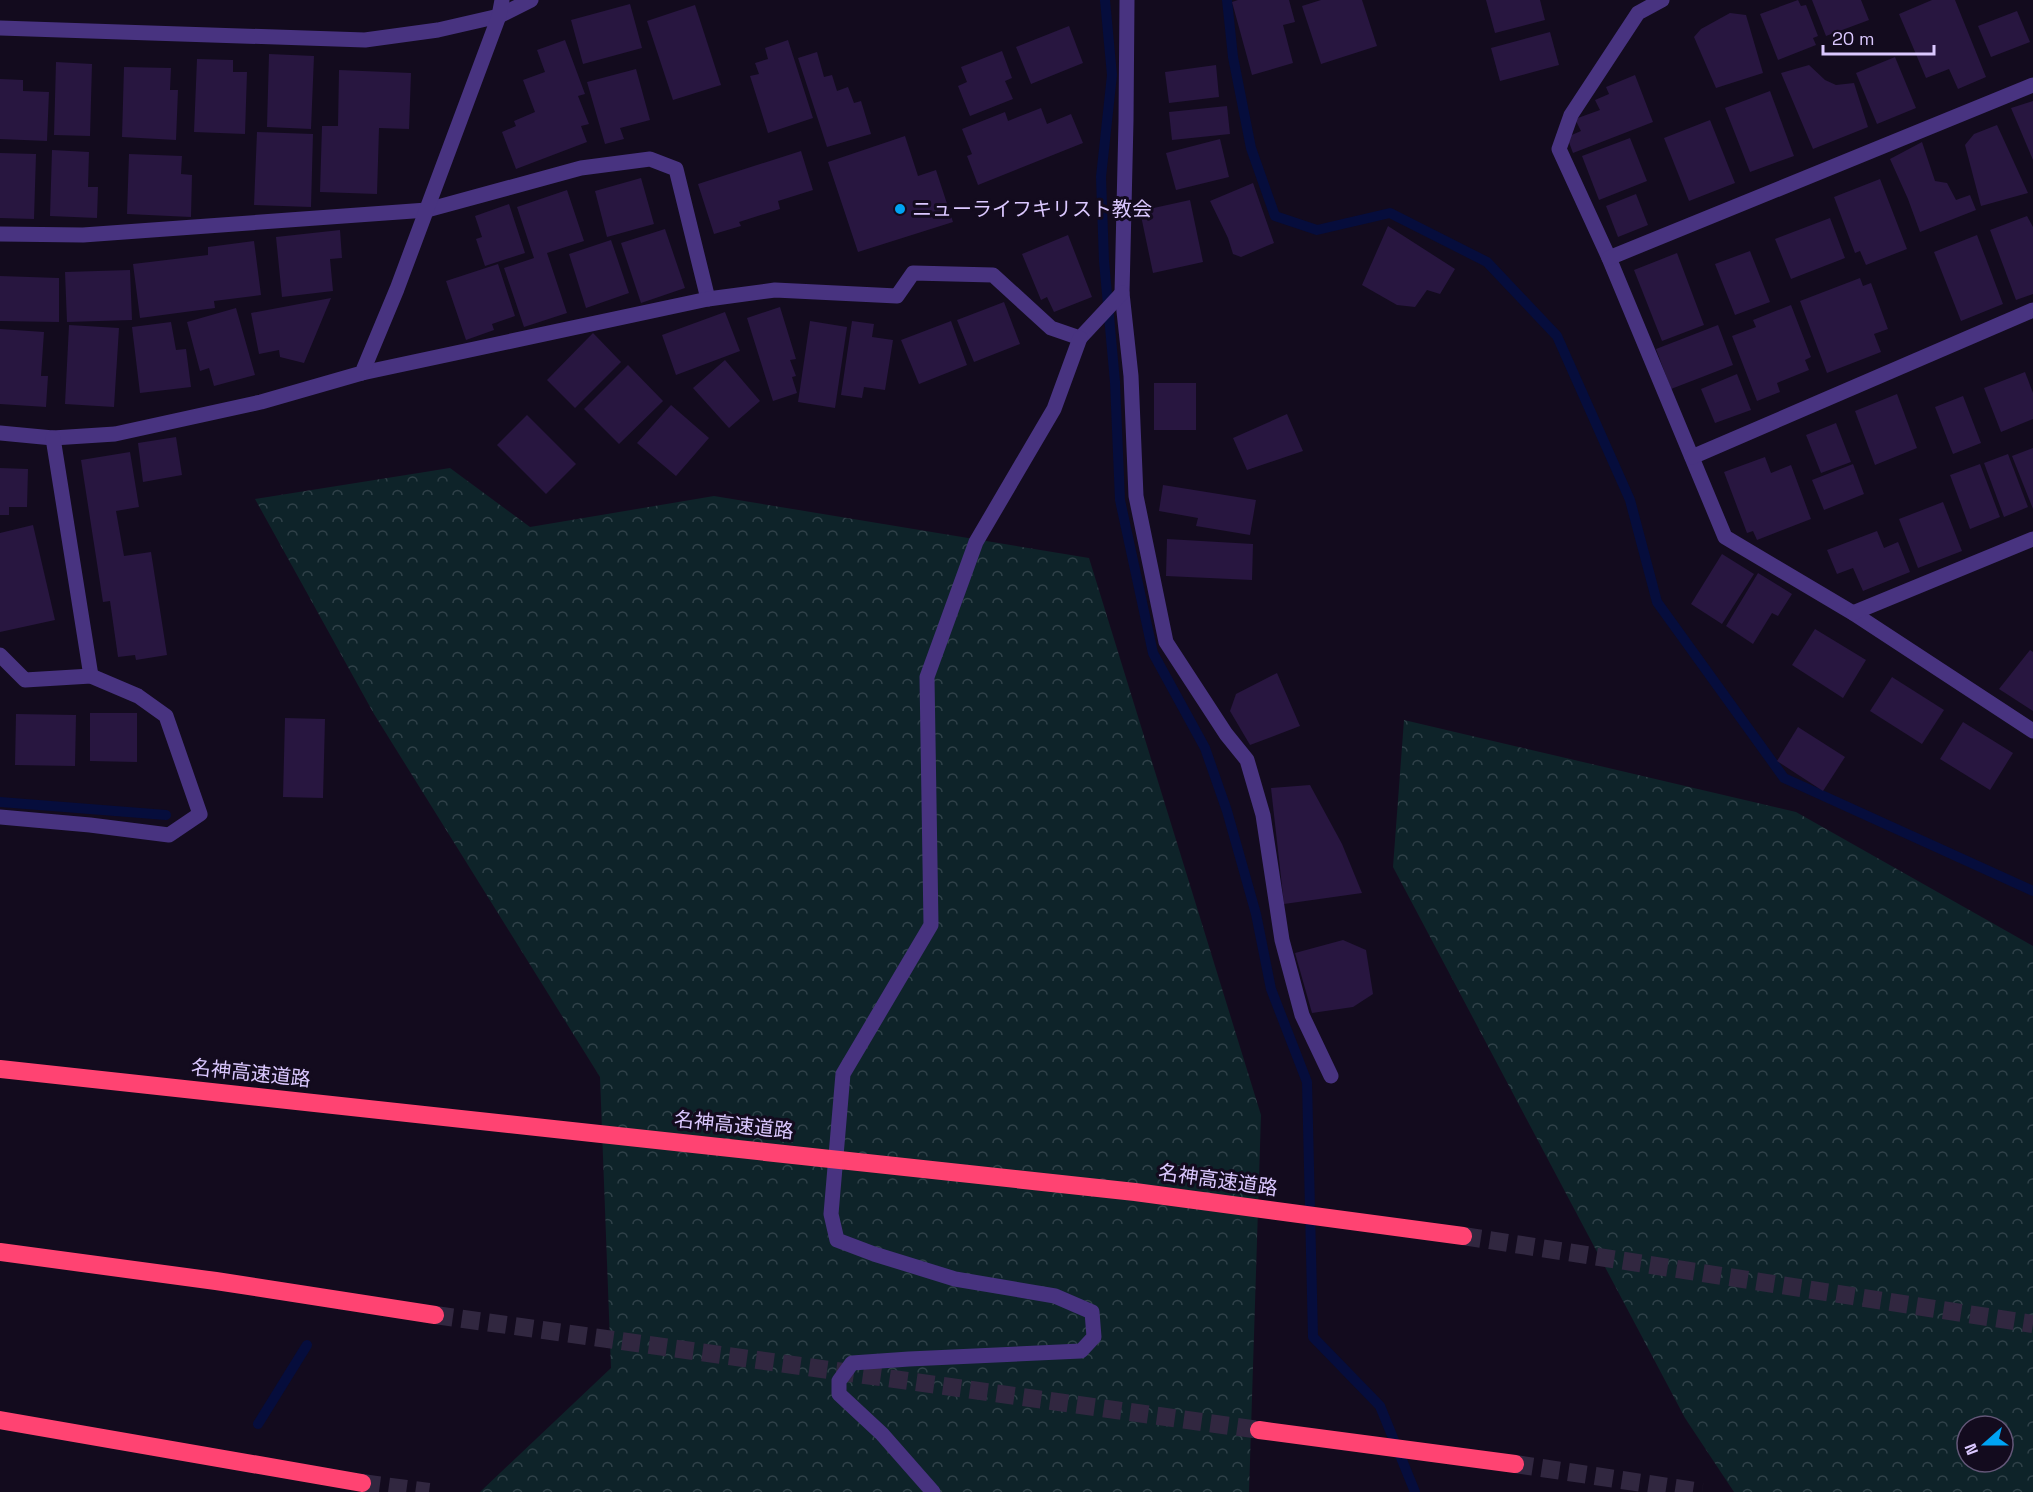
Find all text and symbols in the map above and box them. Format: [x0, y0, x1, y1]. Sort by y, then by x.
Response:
scale bar [1823, 18, 1934, 56]
text: 20 m [1832, 27, 1875, 50]
place label: ニューライフキリスト教会 [912, 196, 1152, 222]
marker: ニューライフキリスト教会 [893, 202, 907, 216]
street label: 名神高速道路 [190, 1054, 312, 1092]
street label: 名神高速道路 [673, 1106, 795, 1144]
street label: 名神高速道路 [1157, 1159, 1279, 1201]
north arrow [1955, 1414, 2015, 1474]
text: N [1960, 1440, 1983, 1458]

